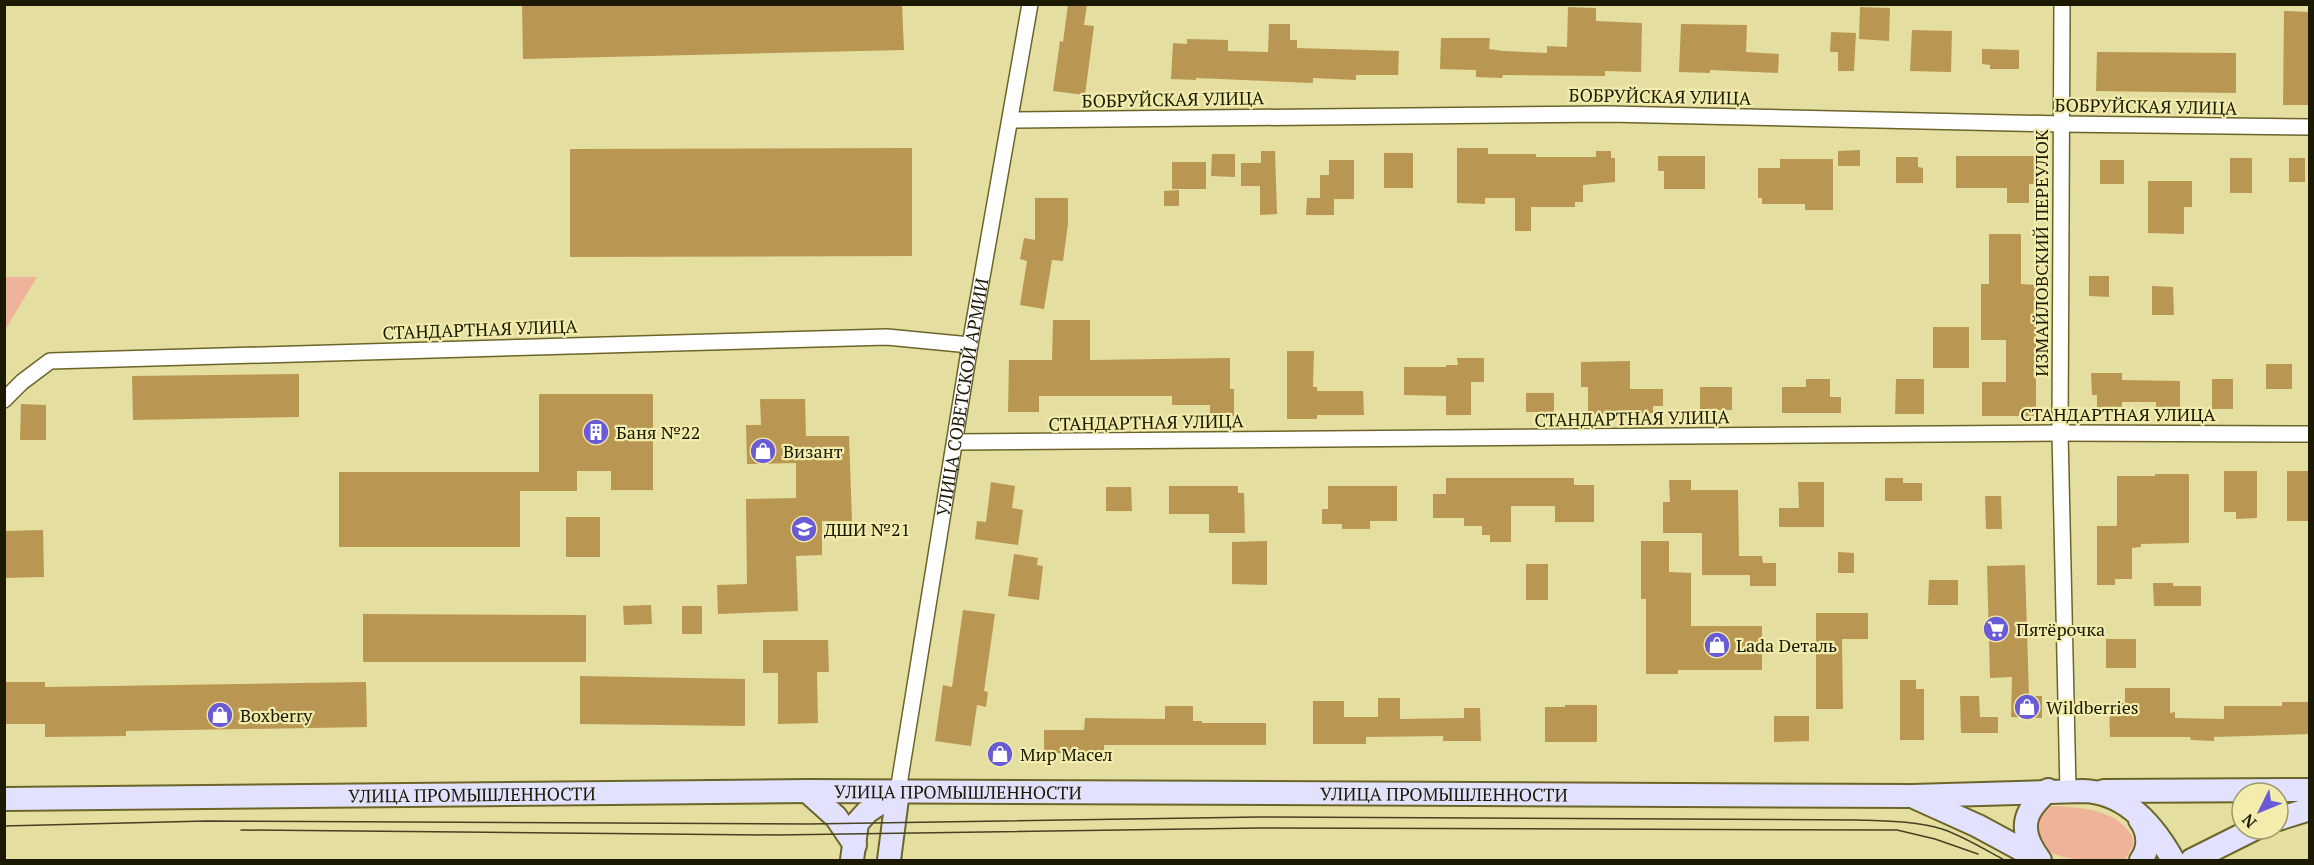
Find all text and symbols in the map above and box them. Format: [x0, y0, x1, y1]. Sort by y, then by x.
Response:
street label: БОБРУЙСКАЯ УЛИЦА [1569, 82, 1752, 110]
street label: БОБРУЙСКАЯ УЛИЦА [1082, 85, 1265, 113]
street label: БОБРУЙСКАЯ УЛИЦА [2055, 92, 2238, 120]
street label: ИЗМАЙЛОВСКИЙ ПЕРЕУЛОК [2029, 129, 2053, 377]
street label: УЛИЦА СОВЕТСКОЙ АРМИИ [931, 276, 994, 518]
street label: СТАНДАРТНАЯ УЛИЦА [382, 314, 579, 344]
street label: СТАНДАРТНАЯ УЛИЦА [2020, 402, 2216, 426]
street label: СТАНДАРТНАЯ УЛИЦА [1534, 404, 1731, 432]
street label: СТАНДАРТНАЯ УЛИЦА [1048, 408, 1245, 436]
building icon: Баня №22 [581, 417, 611, 447]
place label: Баня №22 [616, 420, 700, 444]
shop icon: Визант [748, 436, 778, 466]
place label: Визант [783, 439, 843, 463]
school or university icon: ДШИ №21 [789, 514, 819, 544]
place label: ДШИ №21 [824, 517, 910, 541]
supermarket icon: Пятёрочка [1981, 614, 2011, 644]
place label: Пятёрочка [2016, 617, 2105, 641]
shop icon: Lada Dеталь [1702, 630, 1732, 660]
place label: Lada Dеталь [1736, 633, 1837, 657]
shop icon: Wildberries [2012, 692, 2042, 722]
place label: Wildberries [2046, 695, 2139, 719]
shop icon: Boxberry [205, 700, 235, 730]
place label: Boxberry [240, 703, 313, 727]
shop icon: Мир Масел [985, 739, 1015, 769]
place label: Мир Масел [1020, 742, 1113, 766]
street label: УЛИЦА ПРОМЫШЛЕННОСТИ [834, 779, 1082, 804]
street label: УЛИЦА ПРОМЫШЛЕННОСТИ [348, 781, 596, 808]
street label: УЛИЦА ПРОМЫШЛЕННОСТИ [1320, 781, 1568, 806]
north arrow [2230, 781, 2290, 841]
text: N [2237, 809, 2261, 833]

